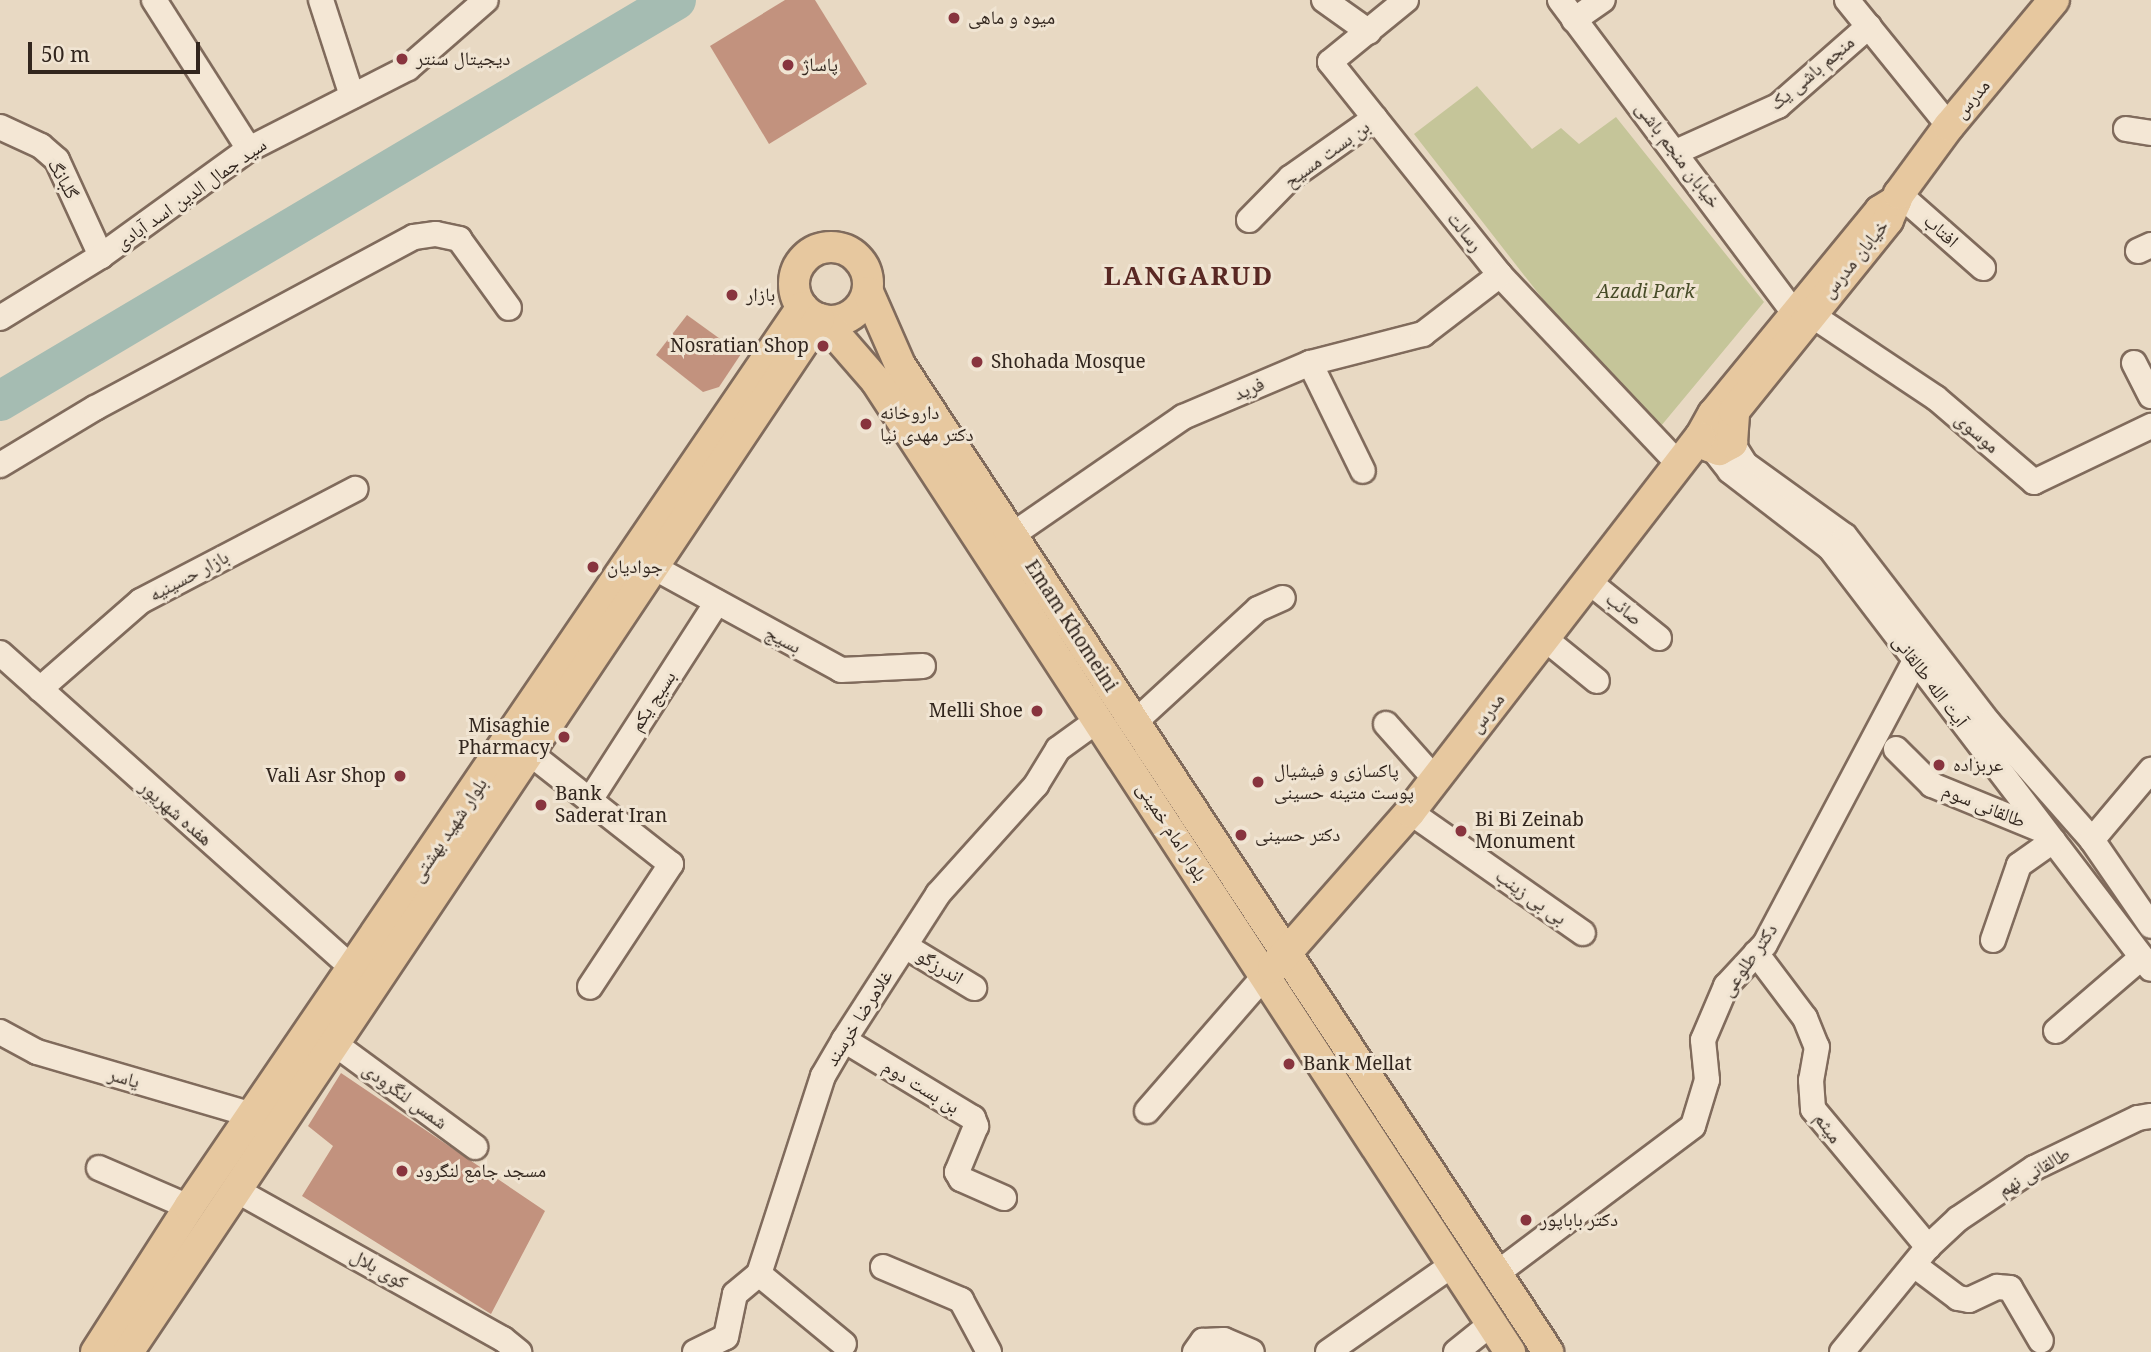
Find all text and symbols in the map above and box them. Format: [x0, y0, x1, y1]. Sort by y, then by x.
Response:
place label: میوه و ماهی [968, 7, 1055, 29]
marker: میوه و ماهی [946, 10, 962, 26]
scale bar [32, 28, 203, 72]
street label: منجم باشی یک [1765, 31, 1859, 115]
text: 50 m [41, 40, 90, 68]
place label: دیجیتال سنتر [416, 48, 510, 70]
marker: دیجیتال سنتر [394, 51, 410, 67]
place label: پاساژ [802, 54, 838, 76]
marker: پاساژ [780, 57, 796, 73]
street label: مدرس [1949, 75, 1995, 123]
street label: خیابان منجم باشی [1631, 97, 1725, 213]
street label: بن بست مسیح [1280, 115, 1374, 193]
street label: سید جمال الدین اسد آبادی [111, 133, 271, 255]
street label: گلبانگ [43, 155, 83, 203]
street label: رسالت [1442, 208, 1488, 256]
street label: افتاب [1919, 210, 1963, 252]
street label: خیابان مدرس [1817, 215, 1893, 303]
district label: LANGARUD [1105, 260, 1273, 292]
park label: Azadi Park [1597, 281, 1695, 303]
place label: بازار [746, 284, 775, 306]
marker: بازار [724, 287, 740, 303]
place label: Nosratian Shop [670, 335, 809, 357]
marker: Nosratian Shop [815, 338, 831, 354]
place label: Shohada Mosque [991, 351, 1146, 373]
marker: Shohada Mosque [969, 354, 985, 370]
street label: فرید [1230, 372, 1268, 406]
place label: داروخانه دکتر مهدی نیا [880, 402, 974, 446]
street label: موسوی [1950, 408, 2004, 458]
marker: داروخانه دکتر مهدی نیا [858, 416, 874, 432]
street label: بازار حسینیه [145, 546, 233, 606]
place label: جوادیان [607, 556, 663, 578]
street label: Emam Khomeini [1020, 556, 1122, 696]
marker: جوادیان [585, 559, 601, 575]
street label: صائب [1601, 587, 1647, 631]
street label: بسیج [761, 621, 805, 659]
street label: آیت الله طالقانی [1888, 630, 1972, 732]
street label: بسیج یکم [625, 666, 681, 736]
street label: مدرس [1464, 689, 1510, 737]
place label: Melli Shoe [929, 700, 1023, 722]
marker: Melli Shoe [1029, 703, 1045, 719]
place label: Misaghie Pharmacy [458, 715, 550, 759]
marker: Misaghie Pharmacy [556, 729, 572, 745]
place label: عربزاده [1953, 754, 2003, 776]
marker: عربزاده [1931, 757, 1947, 773]
place label: پاکسازی و فیشیال پوست متینه حسینی [1274, 760, 1414, 804]
place label: Vali Asr Shop [266, 765, 386, 787]
marker: Vali Asr Shop [392, 768, 408, 784]
marker: پاکسازی و فیشیال پوست متینه حسینی [1248, 772, 1268, 792]
street label: بلوار شهید بهشتی [406, 773, 492, 887]
street label: هفده شهریور [135, 775, 217, 851]
street label: بلوار امام خمینی [1132, 778, 1212, 886]
street label: طالقانی سوم [1939, 779, 2029, 833]
place label: Bank Saderat Iran [555, 783, 667, 827]
marker: Bank Saderat Iran [533, 797, 549, 813]
place label: Bi Bi Zeinab Monument [1475, 809, 1584, 853]
marker: Bi Bi Zeinab Monument [1453, 823, 1469, 839]
place label: دکتر حسینی [1255, 824, 1340, 846]
marker: دکتر حسینی [1233, 827, 1249, 843]
street label: بی بی زینب [1491, 864, 1571, 930]
street label: دکتر طلوعی [1716, 919, 1782, 1001]
street label: اندرزگو [913, 944, 967, 990]
street label: غلامرضا خرسند [820, 966, 898, 1070]
place label: Bank Mellat [1303, 1053, 1412, 1075]
street label: بن بست دوم [878, 1055, 964, 1119]
marker: Bank Mellat [1281, 1056, 1297, 1072]
street label: شمس لنگرودی [358, 1058, 452, 1134]
street label: یاسر [106, 1063, 142, 1093]
street label: میثم [1809, 1108, 1847, 1148]
street label: طالقانی نهم [1994, 1142, 2074, 1202]
place label: مسجد جامع لنگرود [416, 1160, 546, 1182]
marker: مسجد جامع لنگرود [394, 1163, 410, 1179]
place label: دکتر باباپور [1540, 1209, 1618, 1231]
marker: دکتر باباپور [1518, 1212, 1534, 1228]
street label: کوی بلال [347, 1244, 411, 1294]

